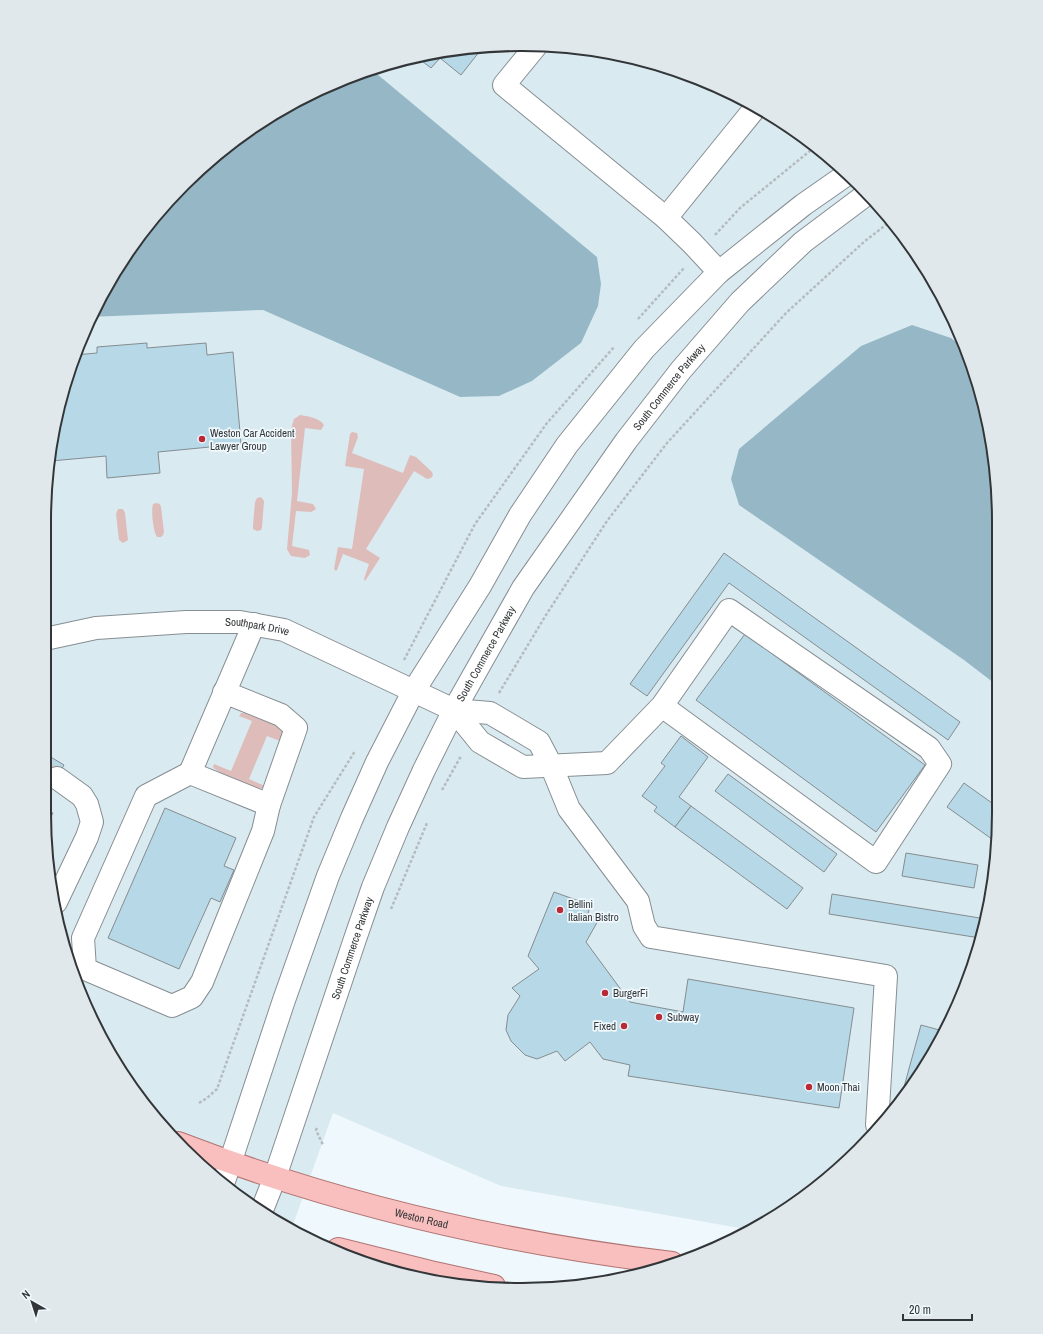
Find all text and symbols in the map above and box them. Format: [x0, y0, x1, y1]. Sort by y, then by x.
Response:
street label: South Commerce Parkway [630, 340, 708, 433]
place label: Weston Car Accident Lawyer Group [210, 426, 295, 453]
marker: Weston Car Accident Lawyer Group [197, 434, 207, 444]
street label: South Commerce Parkway [453, 603, 519, 704]
street label: Southpark Drive [225, 615, 292, 639]
street label: South Commerce Parkway [328, 894, 376, 1001]
place label: Bellini Italian Bistro [568, 897, 619, 924]
marker: Bellini Italian Bistro [555, 905, 565, 915]
place label: BurgerFi [613, 986, 648, 1000]
marker: BurgerFi [600, 988, 610, 998]
place label: Subway [667, 1010, 700, 1024]
marker: Subway [654, 1012, 664, 1022]
place label: Fixed [593, 1019, 616, 1033]
marker: Fixed [619, 1021, 629, 1031]
place label: Moon Thai [817, 1080, 860, 1094]
marker: Moon Thai [804, 1082, 814, 1092]
street label: Weston Road [393, 1205, 450, 1231]
north arrow [12, 1282, 52, 1322]
text: N [19, 1287, 33, 1302]
scale bar [903, 1296, 972, 1322]
text: 20 m [909, 1302, 931, 1318]

